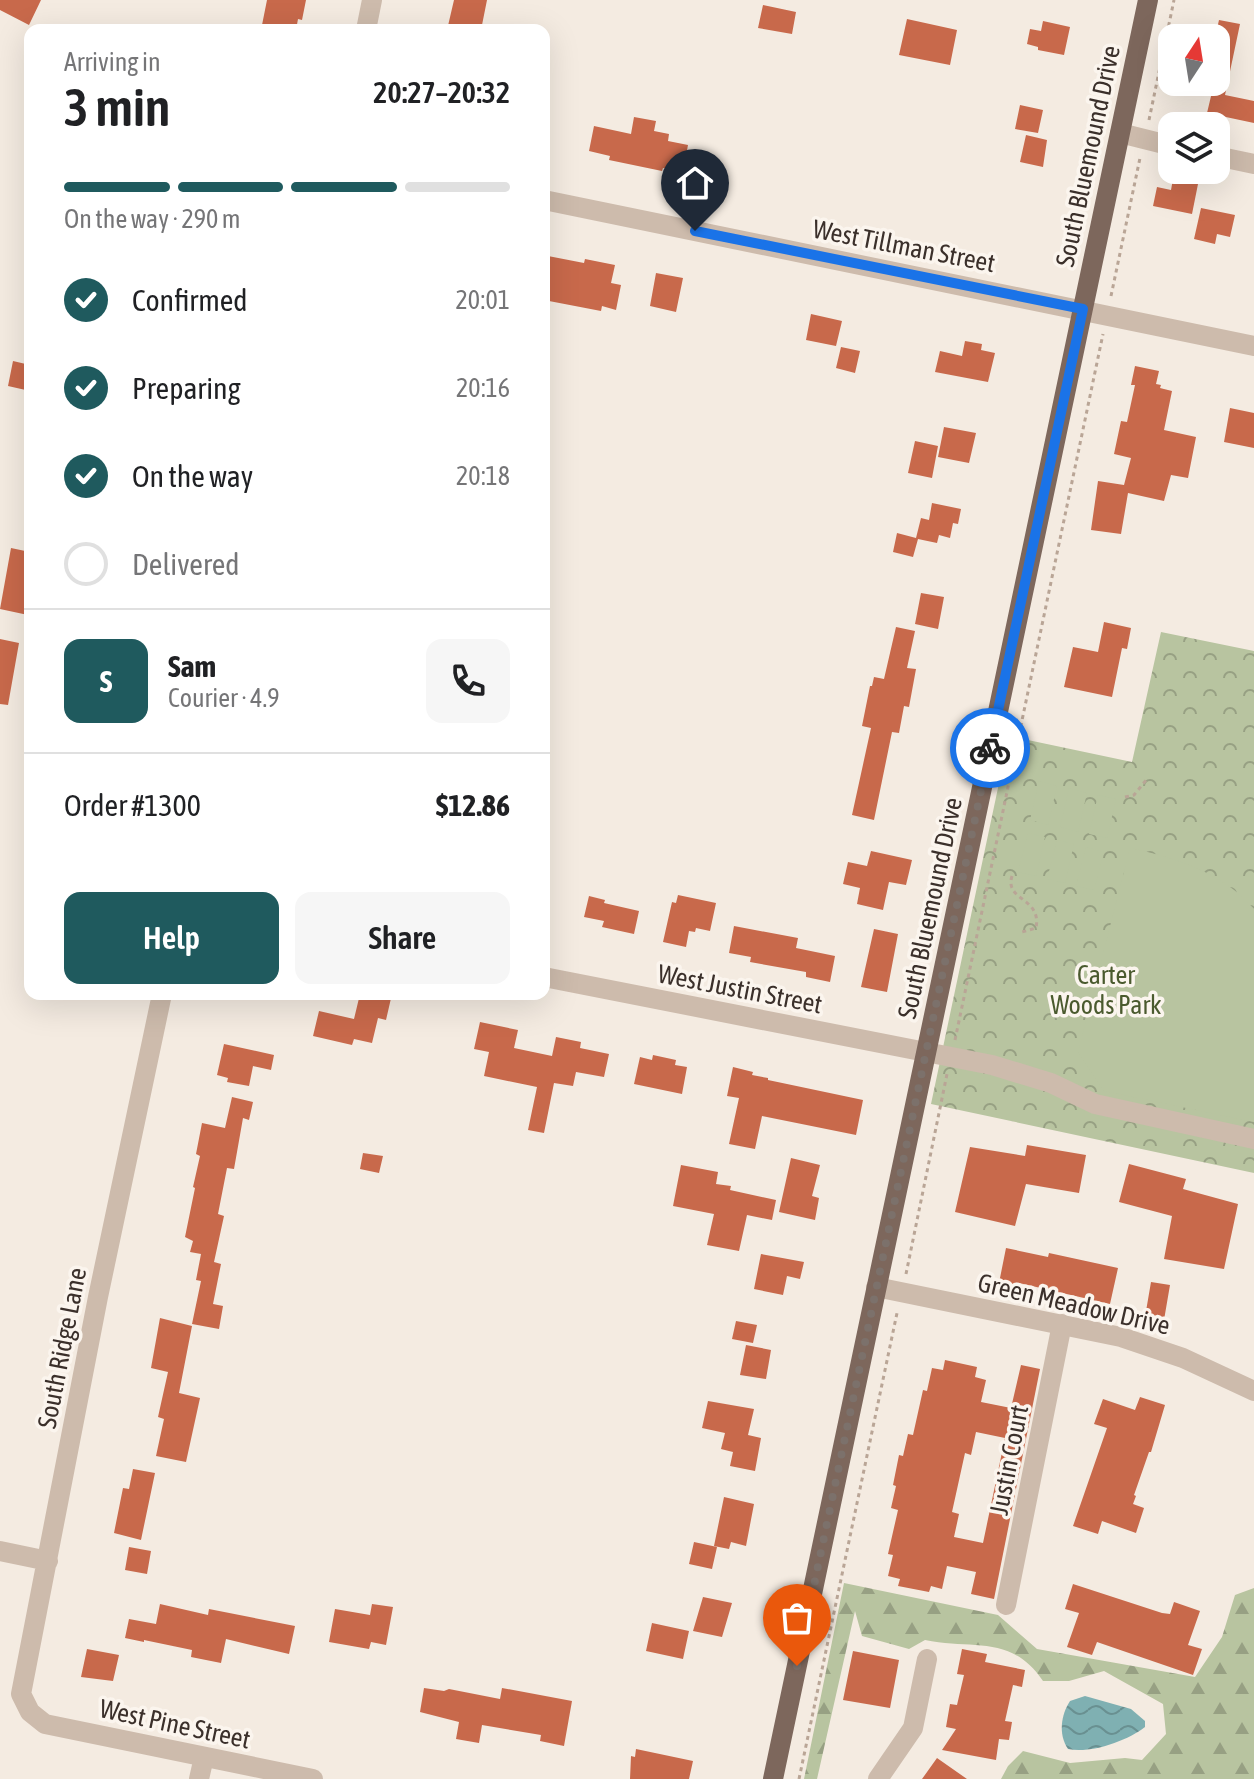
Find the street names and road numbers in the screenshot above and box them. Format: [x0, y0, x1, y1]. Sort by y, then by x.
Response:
street label: South Bluemound Drive [1050, 43, 1126, 269]
street label: West Tillman Street [810, 214, 998, 278]
street label: South Bluemound Drive [892, 795, 968, 1021]
street label: West Justin Street [655, 958, 825, 1020]
street label: South Ridge Lane [32, 1265, 92, 1431]
street label: Green Meadow Drive [975, 1267, 1173, 1341]
street label: Justin Court [984, 1403, 1034, 1517]
street label: West Pine Street [97, 1693, 253, 1755]

